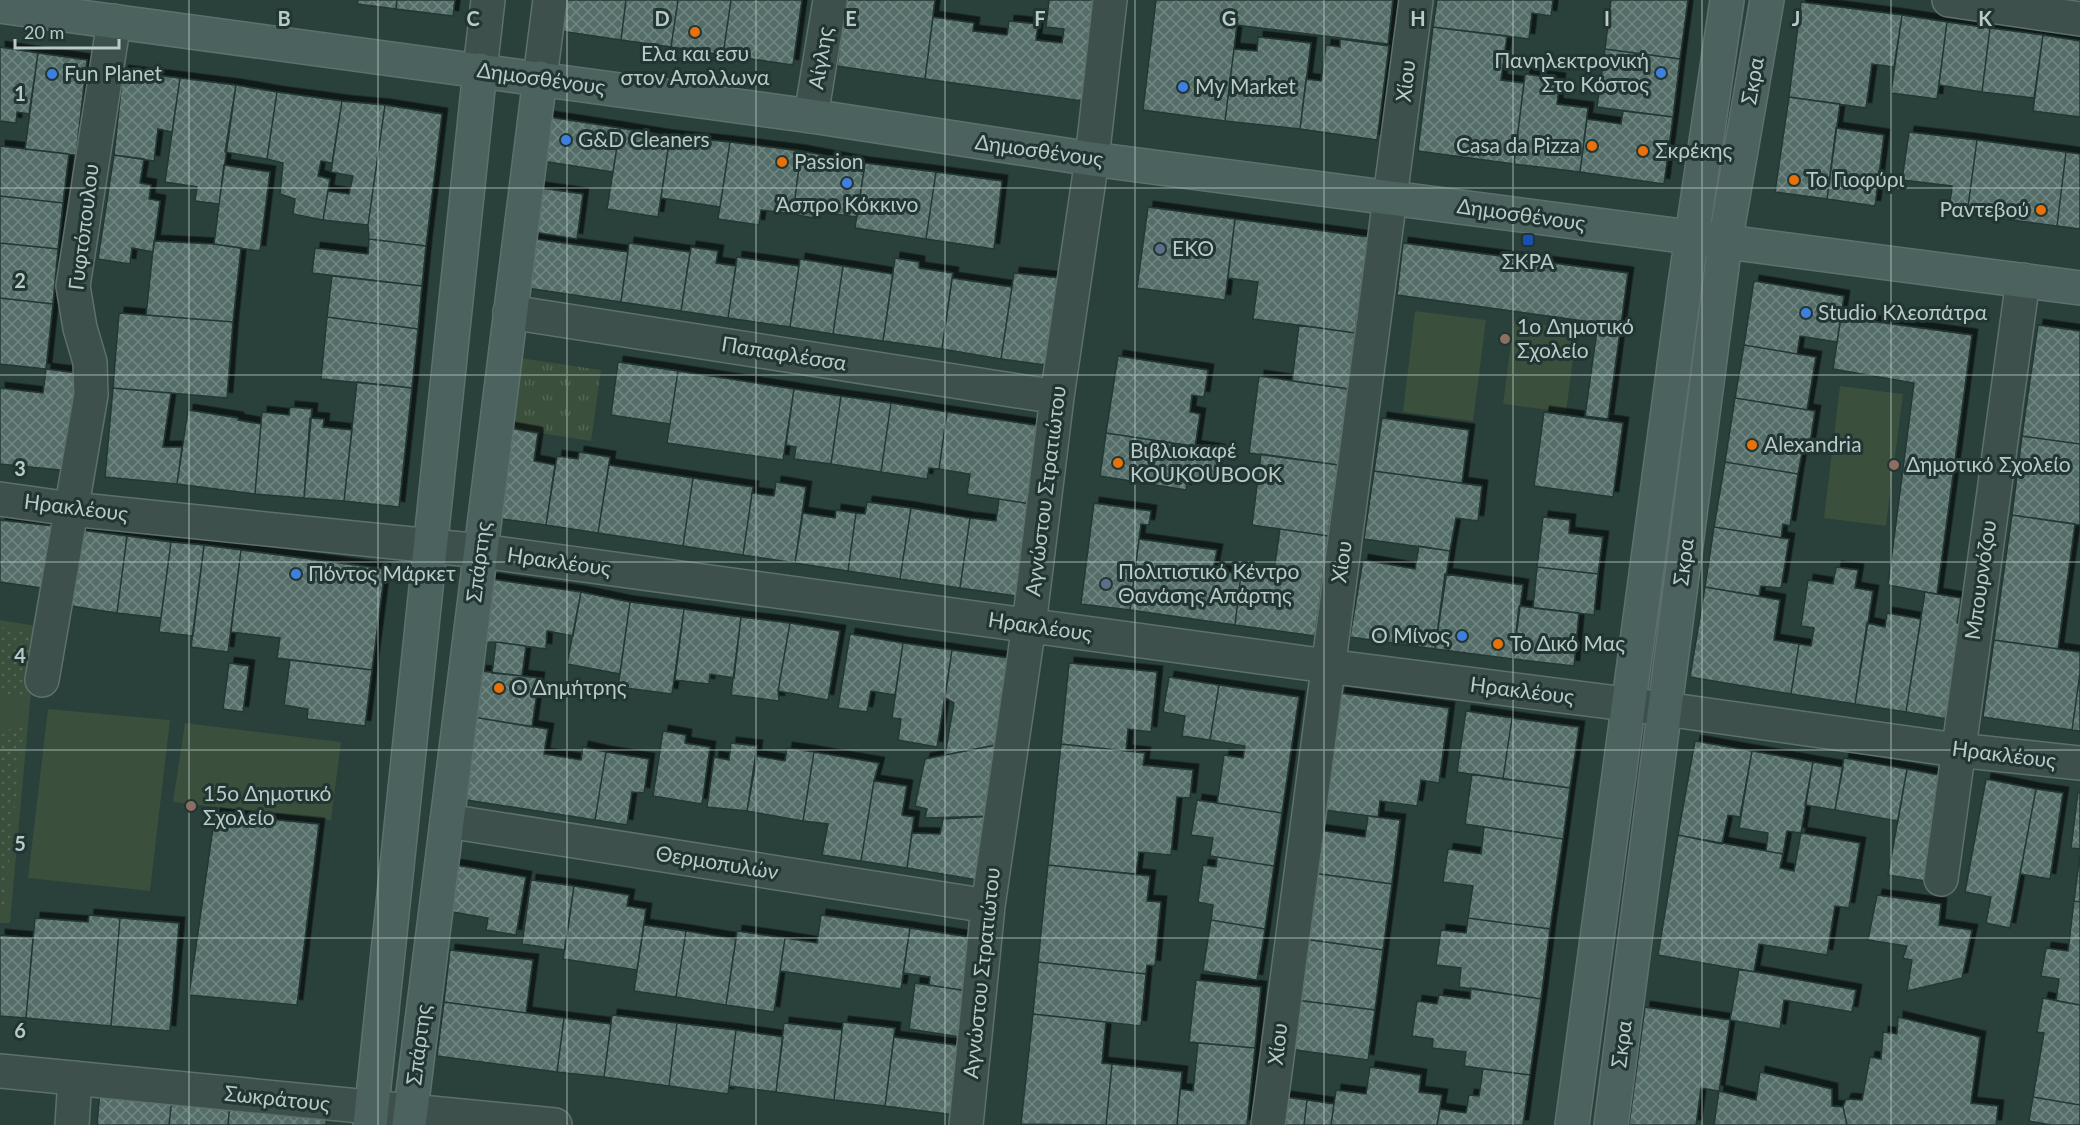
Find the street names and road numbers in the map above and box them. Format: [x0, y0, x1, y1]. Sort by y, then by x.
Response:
street label: Αίγλης [802, 24, 837, 91]
street label: Σκρα [1735, 55, 1768, 106]
street label: Δημοσθένους [476, 56, 607, 99]
street label: Χίου [1390, 58, 1419, 103]
street label: Δημοσθένους [974, 128, 1105, 171]
street label: Γυφτόπουλου [62, 162, 103, 291]
street label: Δημοσθένους [1456, 192, 1587, 235]
street label: Παπαφλέσσα [720, 330, 849, 375]
street label: Αγνώστου Στρατιώτου [1019, 384, 1070, 598]
street label: Ηρακλέους [23, 488, 130, 525]
street label: Μπουρνόζου [1959, 518, 2000, 641]
street label: Σπάρτης [460, 520, 495, 604]
street label: Σκρα [1667, 536, 1698, 587]
street label: Χίου [1325, 539, 1356, 584]
street label: Ηρακλέους [506, 541, 613, 580]
street label: Ηρακλέους [987, 606, 1094, 645]
street label: Ηρακλέους [1469, 671, 1576, 708]
street label: Ηρακλέους [1951, 735, 2058, 772]
street label: Θερμοπυλών [654, 839, 781, 884]
street label: Αγνώστου Στρατιώτου [957, 866, 1004, 1080]
street label: Σπάρτης [400, 1003, 435, 1087]
street label: Σκρα [1605, 1018, 1636, 1069]
street label: Χίου [1262, 1021, 1291, 1066]
street label: Σωκράτους [223, 1080, 331, 1115]

